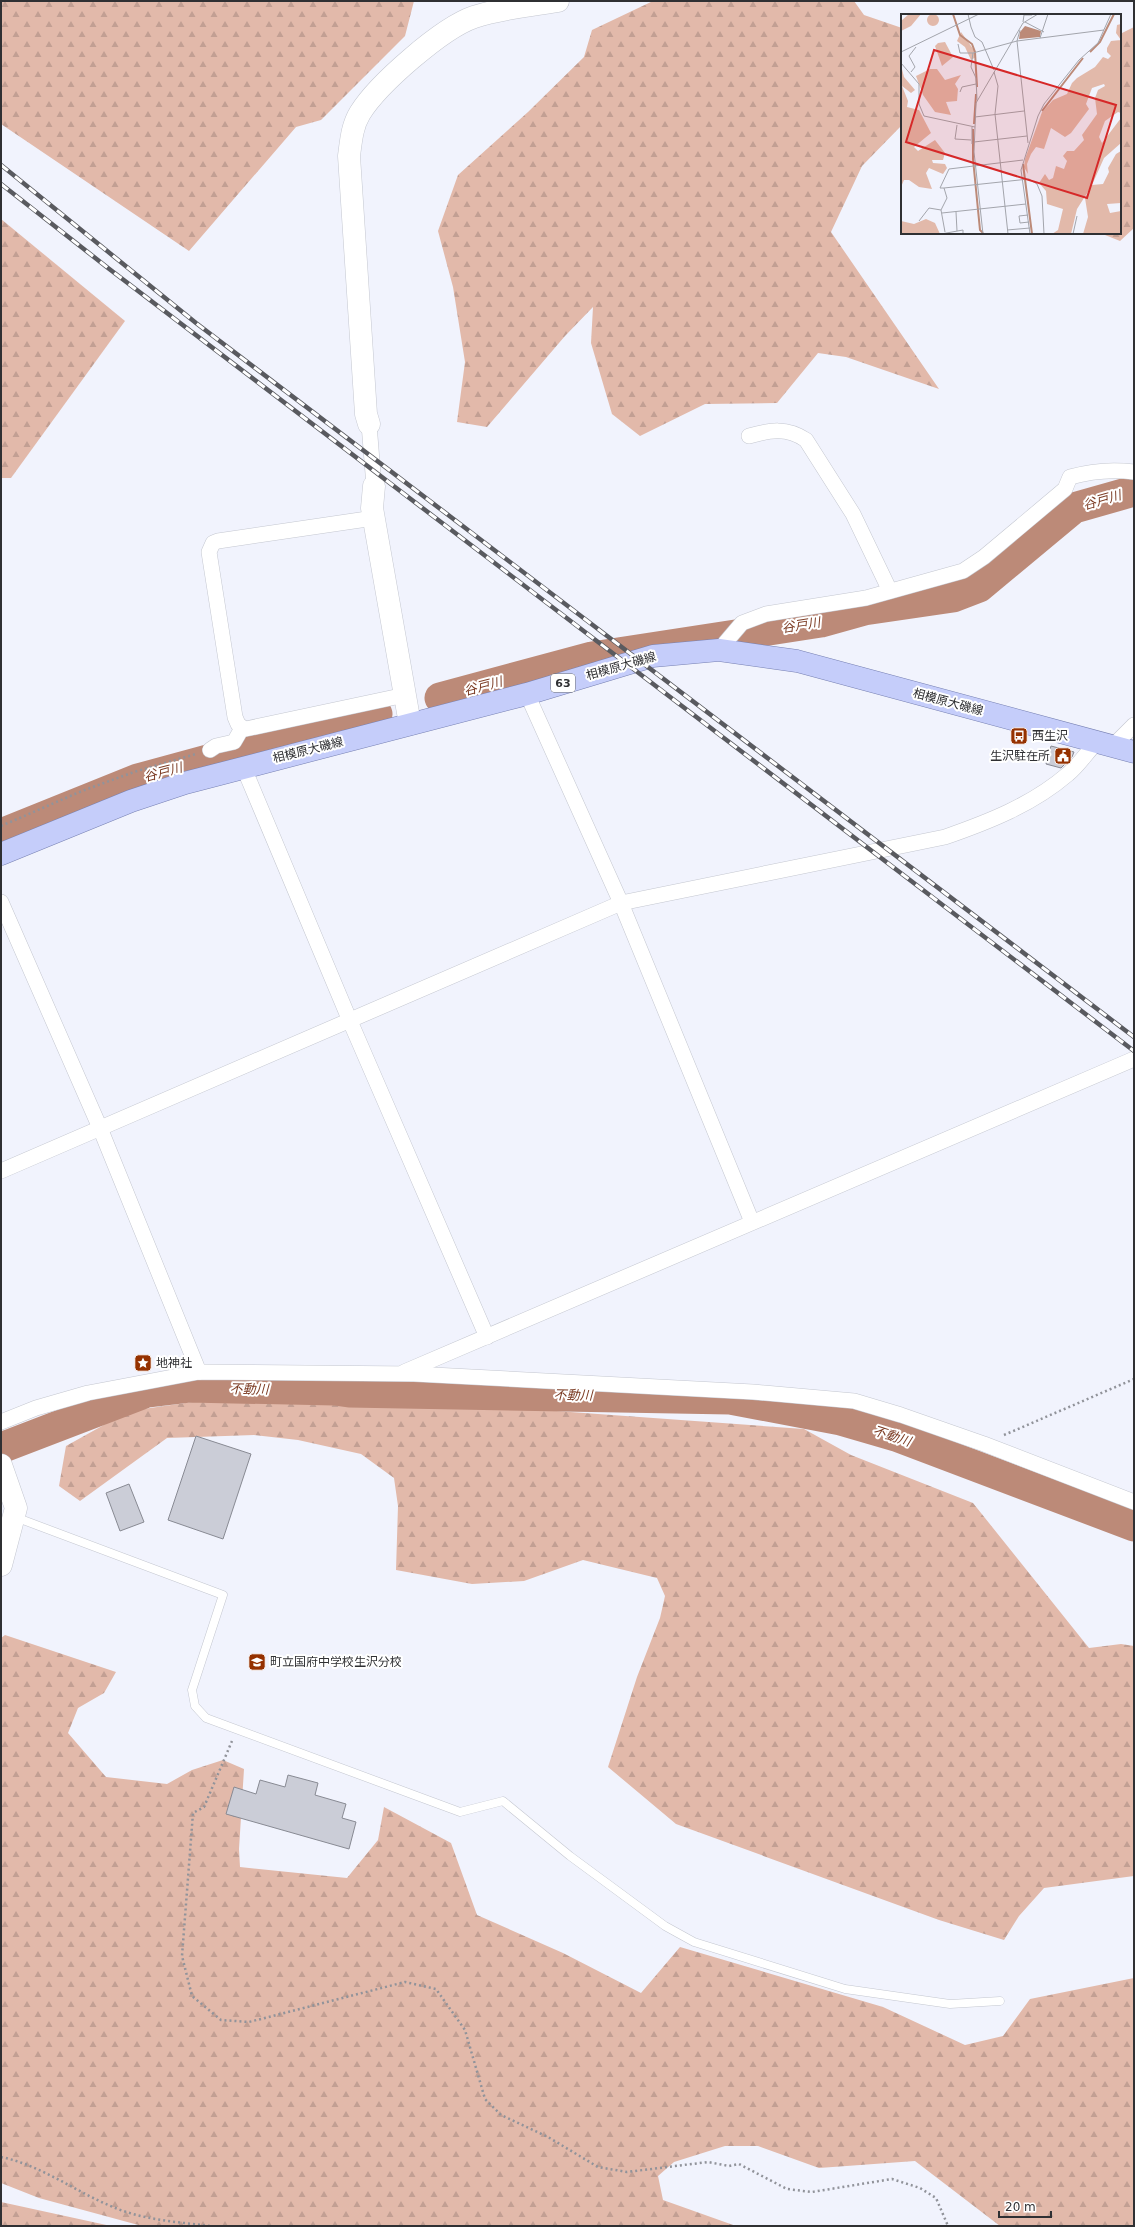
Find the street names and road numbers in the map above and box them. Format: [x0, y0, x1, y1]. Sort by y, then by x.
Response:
street label: 相模原大磯線 [584, 649, 658, 683]
road number: 63 [551, 674, 575, 692]
street label: 相模原大磯線 [911, 686, 985, 718]
street label: 相模原大磯線 [271, 734, 345, 766]

